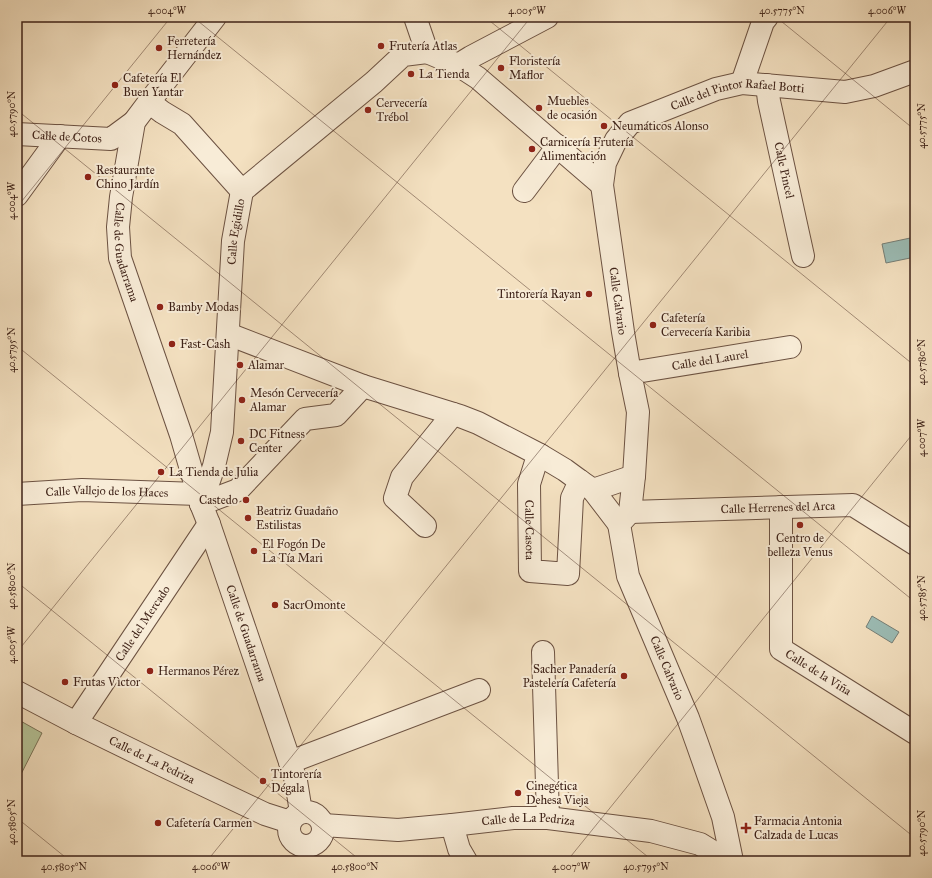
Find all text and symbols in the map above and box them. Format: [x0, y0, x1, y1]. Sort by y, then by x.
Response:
text: 4.004°W [148, 5, 187, 17]
text: 4.005°W [508, 5, 546, 17]
text: 40.5775°N [759, 5, 805, 17]
text: 4.006°W [868, 5, 906, 17]
place label: Ferretería Hernández [167, 34, 222, 62]
place label: Frutería Atlas [389, 39, 457, 53]
marker: Frutería Atlas [376, 41, 386, 51]
marker: Ferretería Hernández [154, 43, 164, 53]
place label: Floristería Maflor [509, 54, 561, 82]
marker: Floristería Maflor [496, 63, 506, 73]
place label: La Tienda [419, 67, 471, 81]
marker: La Tienda [406, 69, 416, 79]
place label: Cafetería El Buen Yantar [123, 71, 184, 99]
street label: Calle del Pintor Rafael Botti [668, 76, 806, 113]
marker: Cafetería El Buen Yantar [110, 80, 120, 90]
text: 40.5790°N [6, 90, 18, 137]
place label: Muebles de ocasión [547, 94, 598, 122]
place label: Cervecería Trébol [376, 96, 428, 124]
marker: Muebles de ocasión [534, 103, 544, 113]
text: 40.5775°N [916, 103, 928, 149]
marker: Cervecería Trébol [363, 105, 373, 115]
place label: Neumáticos Alonso [612, 119, 709, 133]
marker: Neumáticos Alonso [599, 121, 609, 131]
street label: Calle de Cotos [32, 128, 102, 146]
place label: Carnicería Frutería Alimentación [539, 135, 635, 163]
street label: Calle Pincel [771, 141, 797, 200]
marker: Carnicería Frutería Alimentación [527, 144, 537, 154]
place label: Restaurante Chino Jardín [96, 163, 160, 192]
marker: Restaurante Chino Jardín [83, 172, 93, 182]
text: 4.004°W [6, 181, 18, 220]
street label: Calle Egidillo [225, 197, 248, 265]
street label: Calle de Guadarrama [111, 202, 142, 304]
street label: Calle Calvario [606, 266, 630, 336]
place label: Tintorería Rayan [497, 287, 581, 301]
marker: Tintorería Rayan [584, 289, 594, 299]
place label: Bamby Modas [168, 300, 239, 314]
marker: Bamby Modas [155, 302, 165, 312]
place label: Cafetería Cervecería Karibia [661, 311, 751, 339]
marker: Cafetería Cervecería Karibia [648, 320, 658, 330]
text: 40.5795°N [6, 327, 18, 373]
place label: Fast-Cash [180, 337, 231, 351]
text: 40.5780°N [916, 338, 928, 385]
marker: Fast-Cash [167, 339, 177, 349]
street label: Calle del Laurel [671, 347, 750, 373]
place label: Alamar [247, 358, 285, 372]
marker: Alamar [235, 360, 245, 370]
place label: Mesón Cervecería Alamar [249, 386, 339, 414]
marker: Mesón Cervecería Alamar [237, 395, 247, 405]
text: 4.007°W [916, 419, 928, 457]
place label: DC Fitness Center [249, 427, 305, 455]
marker: DC Fitness Center [236, 436, 246, 446]
place label: La Tienda de Julia [169, 465, 259, 480]
marker: La Tienda de Julia [156, 467, 166, 477]
street label: Calle Vallejo de los Haces [45, 483, 168, 500]
place label: Castedo [199, 493, 238, 507]
marker: Castedo [241, 495, 251, 505]
street label: Calle Herrenes del Arca [720, 499, 836, 516]
street label: Calle Casota [522, 500, 537, 561]
place label: Beatriz Guadaño Estilistas [256, 504, 338, 532]
marker: Beatriz Guadaño Estilistas [243, 513, 253, 523]
marker: Centro de belleza Venus [795, 520, 805, 530]
place label: Centro de belleza Venus [767, 531, 833, 559]
place label: El Fogón De La Tía Mari [262, 537, 325, 565]
marker: El Fogón De La Tía Mari [249, 546, 259, 556]
text: 40.5800°N [6, 562, 18, 610]
text: 40.5785°N [916, 575, 928, 621]
street label: Calle del Mercado [112, 583, 173, 664]
street label: Calle de Guadarrama [223, 583, 269, 685]
place label: SacrOmonte [283, 598, 346, 612]
marker: SacrOmonte [270, 600, 280, 610]
text: 4.005°W [6, 626, 18, 664]
street label: Calle Calvario [647, 634, 687, 702]
street label: Calle de la Viña [783, 646, 855, 699]
place label: Sacher Panadería Pastelería Cafetería [523, 662, 617, 690]
place label: Hermanos Pérez [158, 664, 239, 678]
marker: Hermanos Pérez [145, 666, 155, 676]
marker: Sacher Panadería Pastelería Cafetería [619, 671, 629, 681]
place label: Frutas Vìctor [73, 675, 141, 689]
marker: Frutas Vìctor [60, 677, 70, 687]
street label: Calle de La Pedriza [107, 733, 198, 787]
place label: Tintorería Dégala [271, 767, 323, 796]
marker: Tintorería Dégala [258, 776, 268, 786]
place label: Cinegética Dehesa Vieja [526, 779, 590, 807]
marker: Cinegética Dehesa Vieja [513, 788, 523, 798]
text: 40.5805°N [6, 799, 18, 845]
text: 40.5790°N [916, 809, 928, 856]
street label: Calle de La Pedriza [481, 811, 577, 829]
place label: Farmacia Antonia Calzada de Lucas [754, 814, 843, 842]
place label: Cafetería Carmen [166, 816, 253, 830]
marker: Cafetería Carmen [153, 818, 163, 828]
marker: Farmacia Antonia Calzada de Lucas [741, 823, 751, 833]
text: 40.5805°N [41, 861, 87, 873]
text: 4.006°W [192, 861, 230, 873]
text: 40.5800°N [331, 861, 379, 873]
text: 4.007°W [552, 861, 590, 873]
text: 40.5795°N [623, 861, 669, 873]

